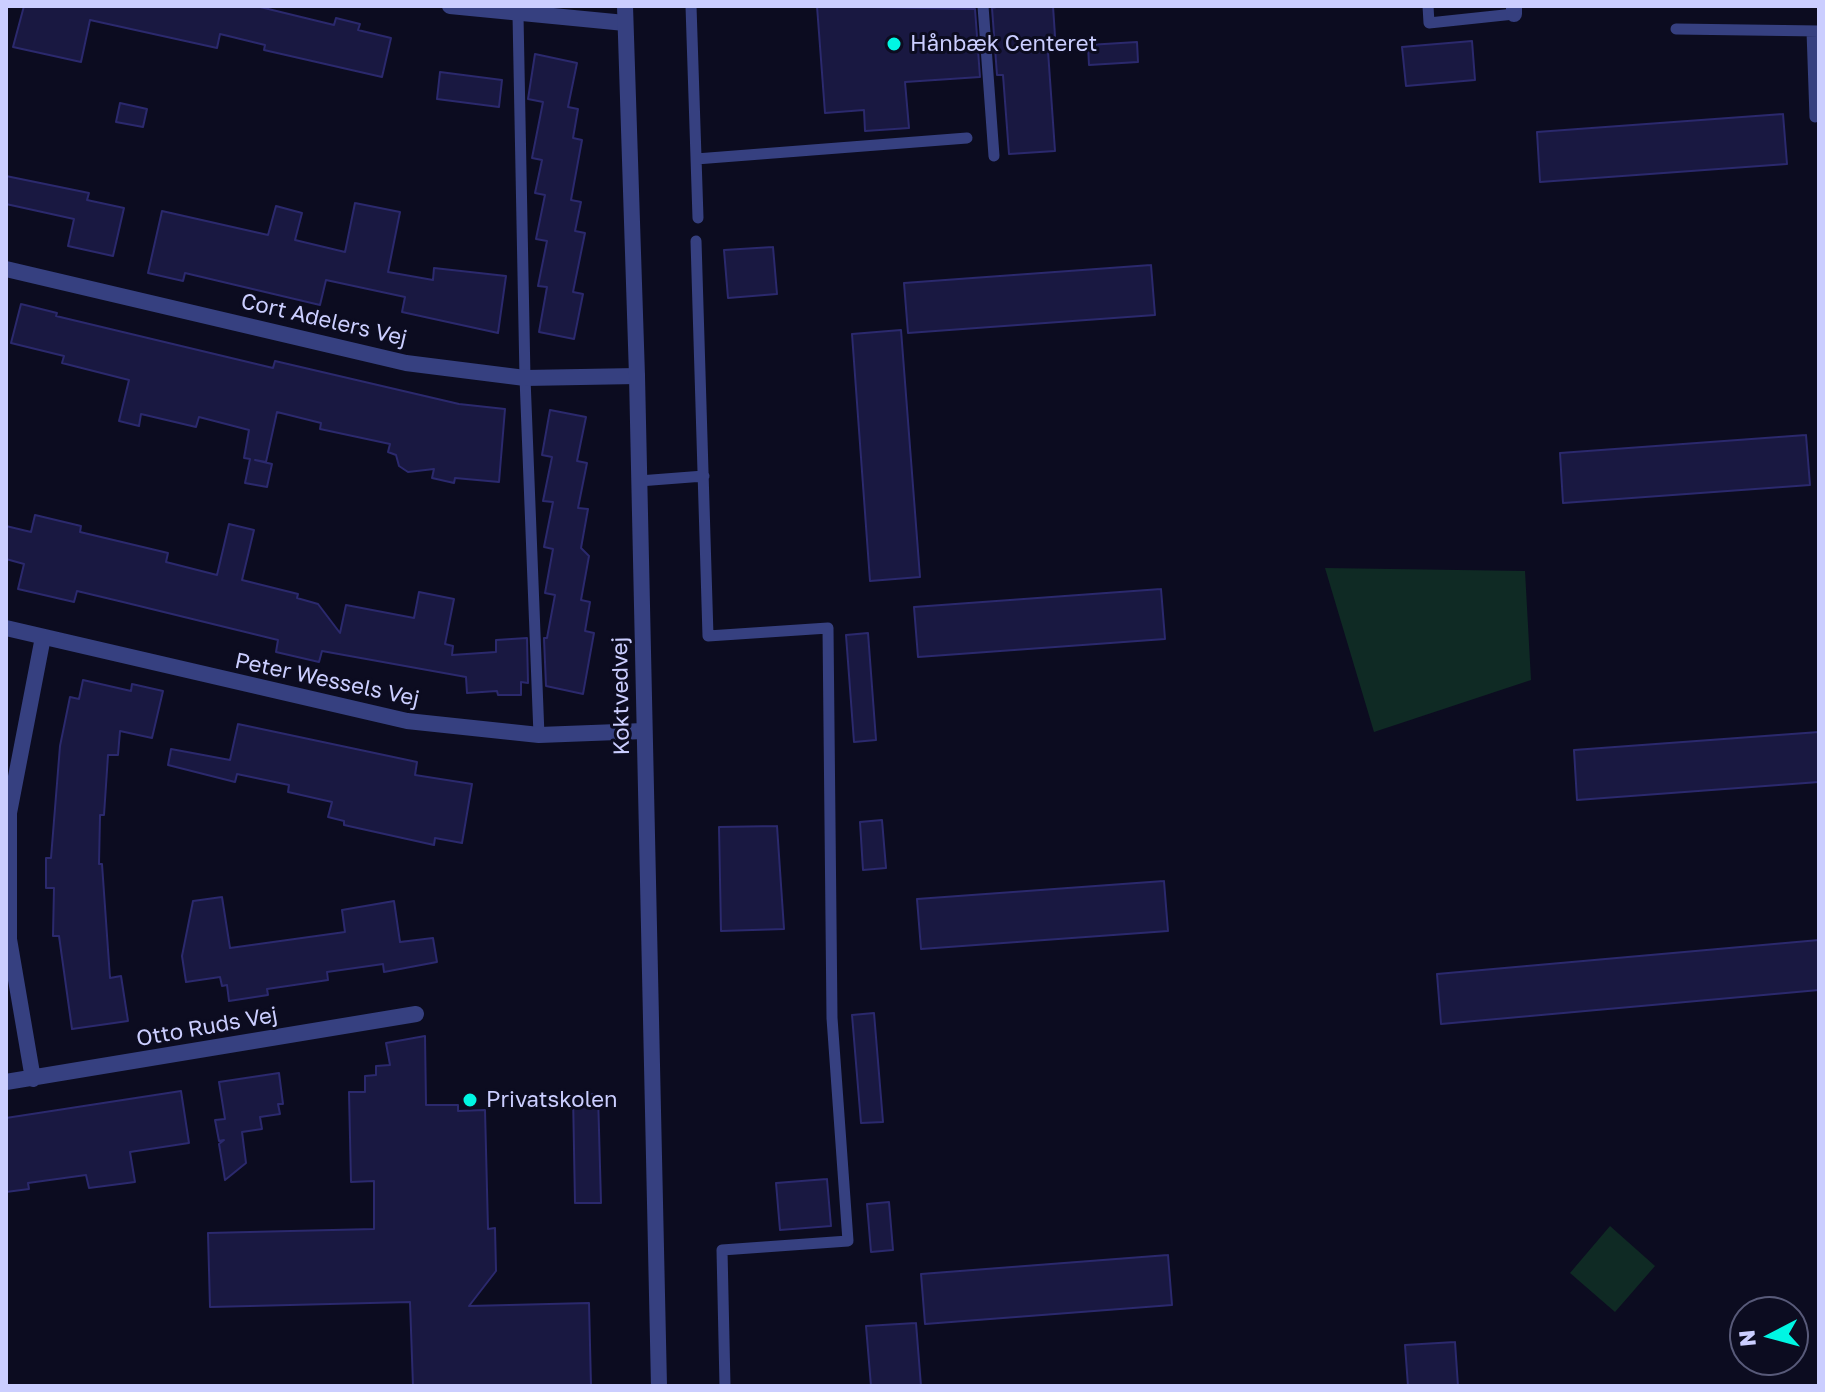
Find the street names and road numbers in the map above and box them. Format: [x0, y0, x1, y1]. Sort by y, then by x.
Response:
street label: Cort Adelers Vej [238, 288, 410, 352]
street label: Koktvedvej [607, 636, 635, 756]
street label: Peter Wessels Vej [232, 648, 422, 712]
street label: Otto Ruds Vej [134, 1002, 280, 1052]

